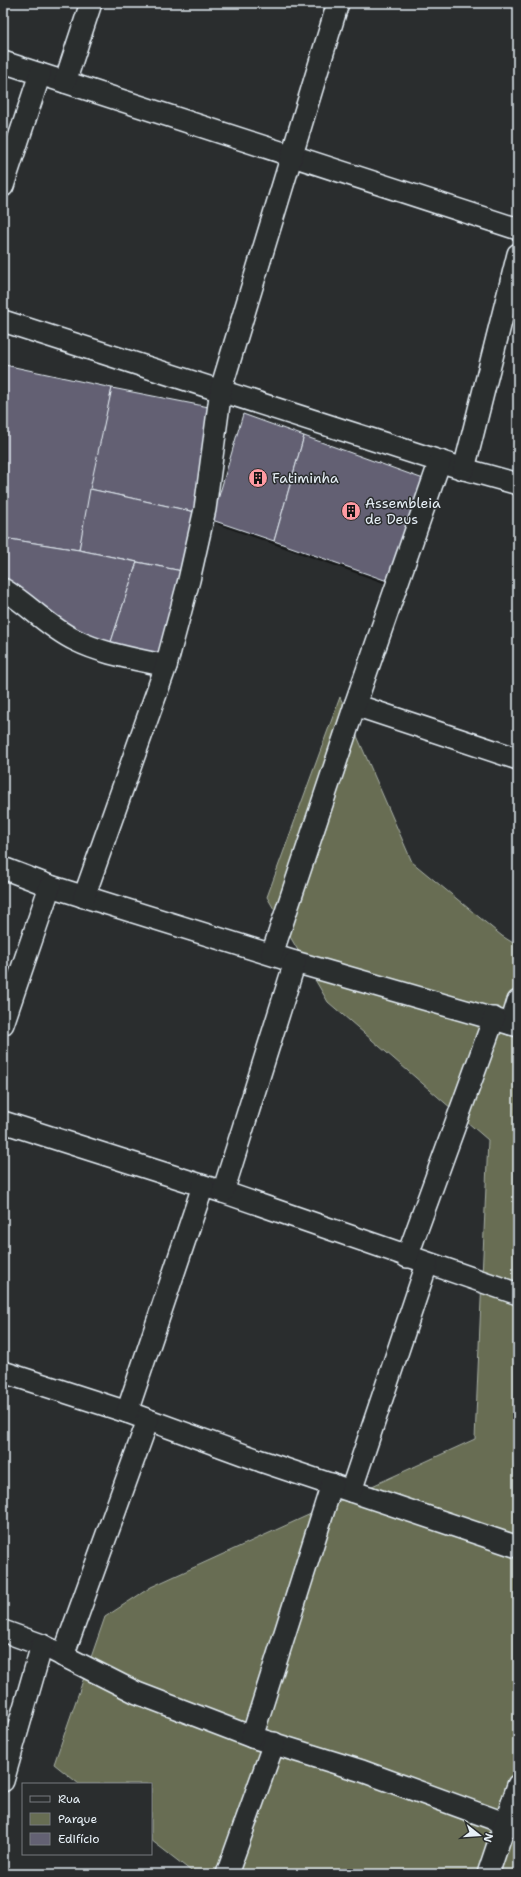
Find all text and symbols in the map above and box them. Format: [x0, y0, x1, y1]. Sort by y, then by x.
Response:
building icon: Fatiminha [247, 467, 269, 489]
place label: Fatiminha [272, 469, 339, 487]
place label: Assembleia de Deus [365, 494, 441, 528]
building icon: Assembleia de Deus [340, 500, 362, 522]
legend [22, 1783, 152, 1855]
text: Rua [58, 1791, 81, 1807]
text: Parque [58, 1811, 97, 1827]
north arrow [459, 1815, 499, 1855]
text: Edifício [58, 1831, 99, 1847]
text: N [480, 1831, 497, 1844]

